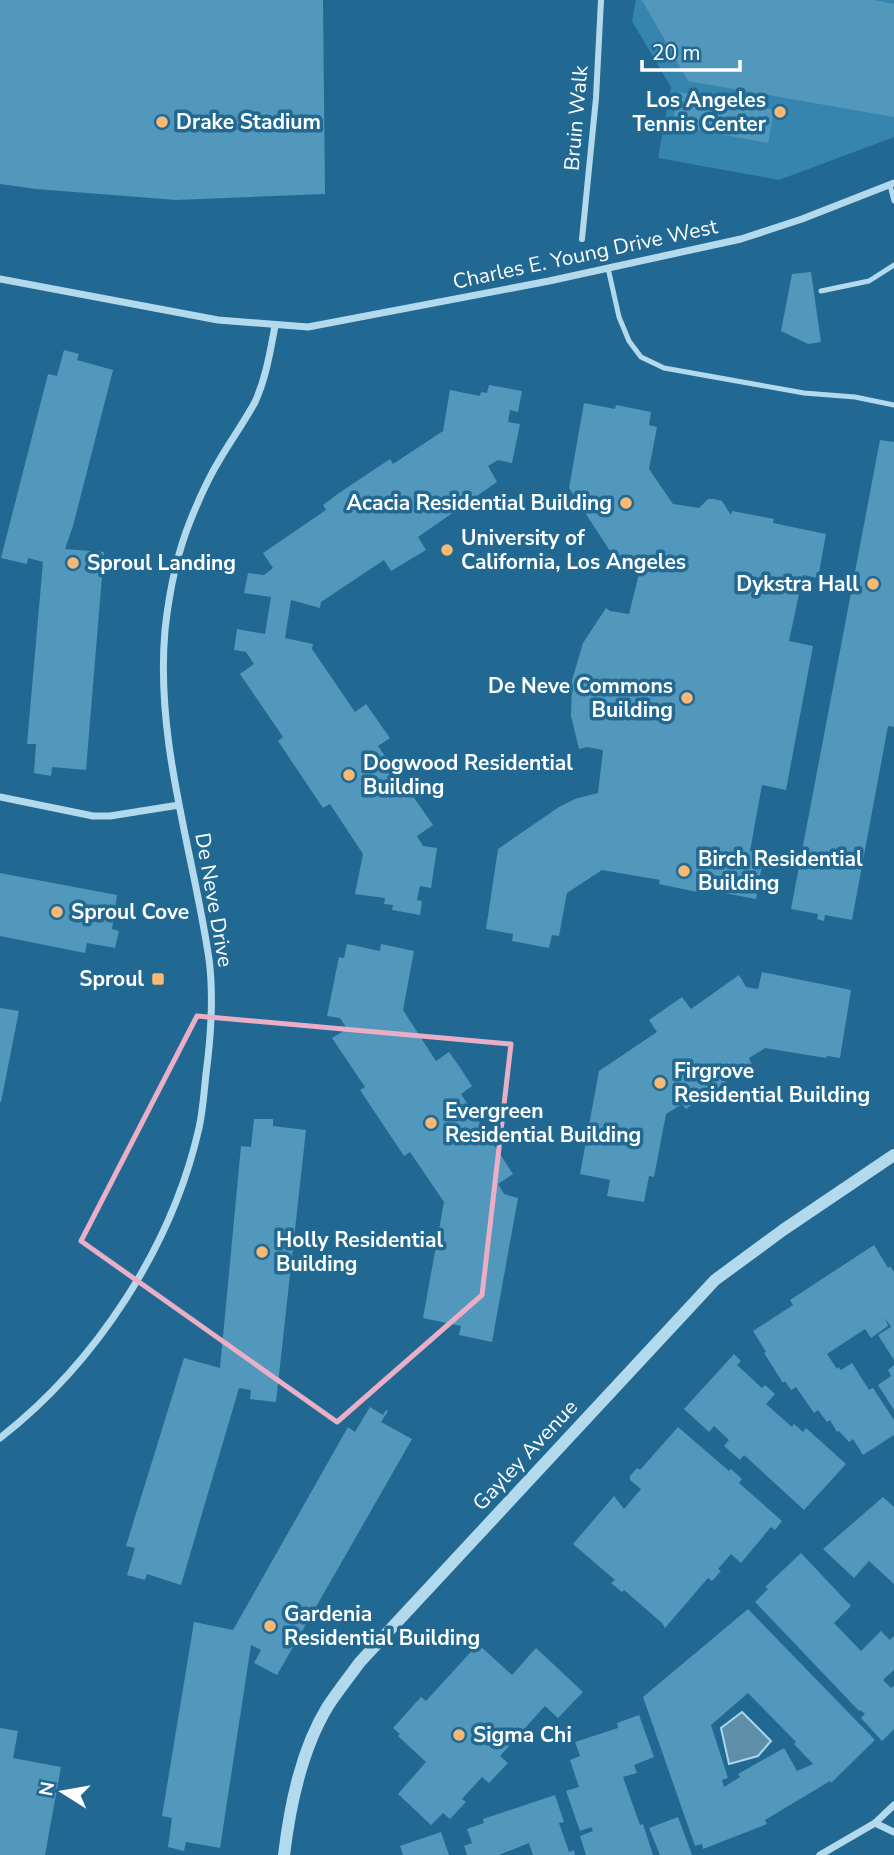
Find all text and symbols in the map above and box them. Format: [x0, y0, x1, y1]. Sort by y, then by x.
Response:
scale bar [642, 28, 740, 72]
text: 20 m [652, 39, 701, 67]
street label: Bruin Walk [557, 64, 595, 172]
place label: Los Angeles Tennis Center [633, 86, 767, 138]
marker: Los Angeles Tennis Center [772, 104, 788, 120]
place label: Drake Stadium [176, 108, 321, 136]
marker: Drake Stadium [154, 114, 170, 130]
street label: Charles E. Young Drive West [450, 212, 720, 296]
place label: Acacia Residential Building [347, 489, 612, 517]
marker: Acacia Residential Building [618, 495, 634, 511]
place label: University of California, Los Angeles [461, 524, 686, 576]
marker: University of California, Los Angeles [439, 542, 455, 558]
place label: Sproul Landing [87, 549, 236, 577]
marker: Sproul Landing [65, 555, 81, 571]
place label: Dykstra Hall [736, 570, 859, 598]
marker: Dykstra Hall [865, 576, 881, 592]
place label: De Neve Commons Building [488, 672, 673, 724]
marker: De Neve Commons Building [679, 690, 695, 706]
place label: Dogwood Residential Building [363, 749, 573, 801]
marker: Dogwood Residential Building [341, 767, 357, 783]
street label: De Neve Drive [188, 831, 240, 969]
place label: Birch Residential Building [698, 845, 863, 897]
marker: Birch Residential Building [676, 863, 692, 879]
place label: Sproul Cove [71, 898, 189, 926]
marker: Sproul Cove [49, 904, 65, 920]
place label: Sproul [79, 965, 144, 993]
marker: Sproul [150, 971, 166, 987]
place label: Firgrove Residential Building [674, 1057, 870, 1109]
marker: Firgrove Residential Building [652, 1075, 668, 1091]
place label: Evergreen Residential Building [445, 1097, 641, 1149]
marker: Evergreen Residential Building [423, 1115, 439, 1131]
place label: Holly Residential Building [276, 1226, 443, 1278]
marker: Holly Residential Building [254, 1244, 270, 1260]
street label: Gayley Avenue [466, 1394, 584, 1516]
place label: Gardenia Residential Building [284, 1600, 480, 1652]
marker: Gardenia Residential Building [262, 1618, 278, 1634]
place label: Sigma Chi [473, 1721, 572, 1749]
marker: Sigma Chi [451, 1727, 467, 1743]
north arrow [28, 1757, 98, 1827]
text: N [33, 1779, 61, 1798]

